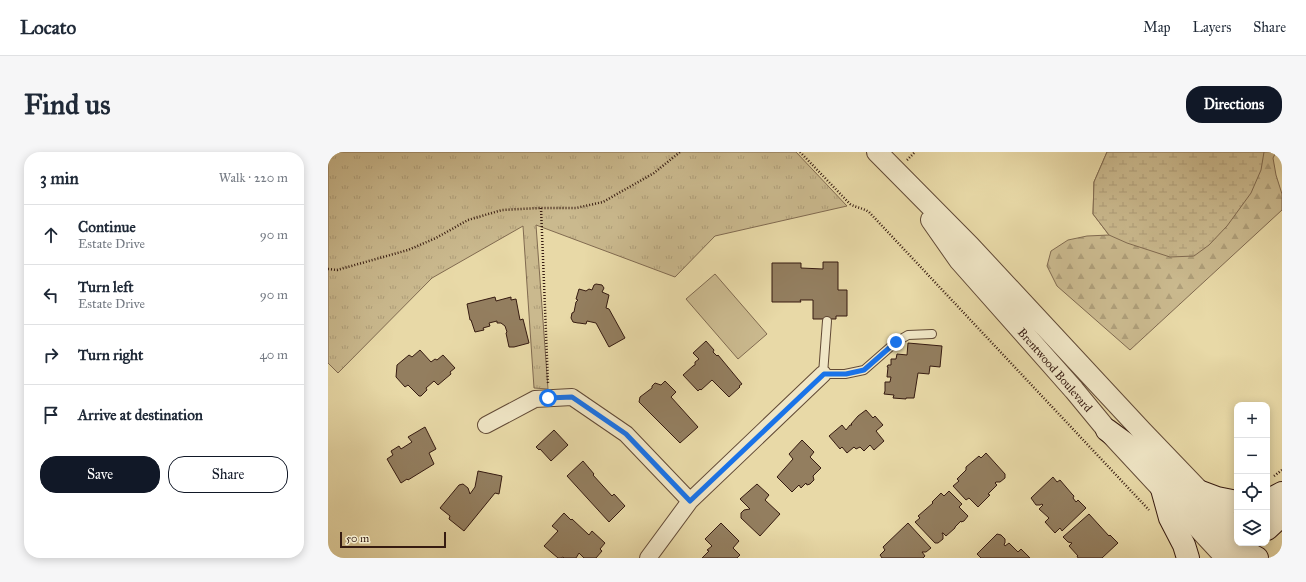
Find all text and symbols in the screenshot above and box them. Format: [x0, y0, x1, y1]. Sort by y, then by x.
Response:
text: Locato [20, 16, 76, 39]
text: Map [1143, 19, 1171, 36]
text: Layers [1193, 19, 1231, 36]
text: Share [1253, 19, 1286, 36]
button: Directions [1186, 86, 1282, 123]
text: Find us [24, 87, 110, 122]
text: 3 min [40, 168, 79, 189]
text: Walk · 220 m [219, 170, 288, 186]
text: Continue [78, 218, 136, 236]
icon: ahead [40, 224, 62, 246]
text: 90 m [260, 227, 288, 243]
text: Estate Drive [78, 236, 145, 252]
text: Turn left [78, 278, 134, 296]
icon: left [40, 284, 62, 306]
text: 90 m [260, 287, 288, 303]
text: Estate Drive [78, 296, 145, 312]
street label: Brentwood Boulevard [1015, 325, 1095, 415]
route end [887, 333, 905, 351]
icon: right [40, 344, 62, 366]
text: Turn right [78, 346, 143, 364]
text: 40 m [259, 347, 288, 363]
route start [539, 389, 557, 407]
map controls [1234, 402, 1270, 546]
button: + [1234, 402, 1270, 438]
icon: arrive [40, 404, 62, 426]
text: Arrive at destination [78, 406, 203, 424]
button: − [1234, 438, 1270, 474]
button: Save [40, 456, 160, 493]
button: Share [168, 456, 288, 493]
button: locate [1234, 474, 1270, 510]
button: layers [1234, 510, 1270, 546]
scale bar [340, 530, 446, 549]
text: 50 m [346, 532, 369, 545]

